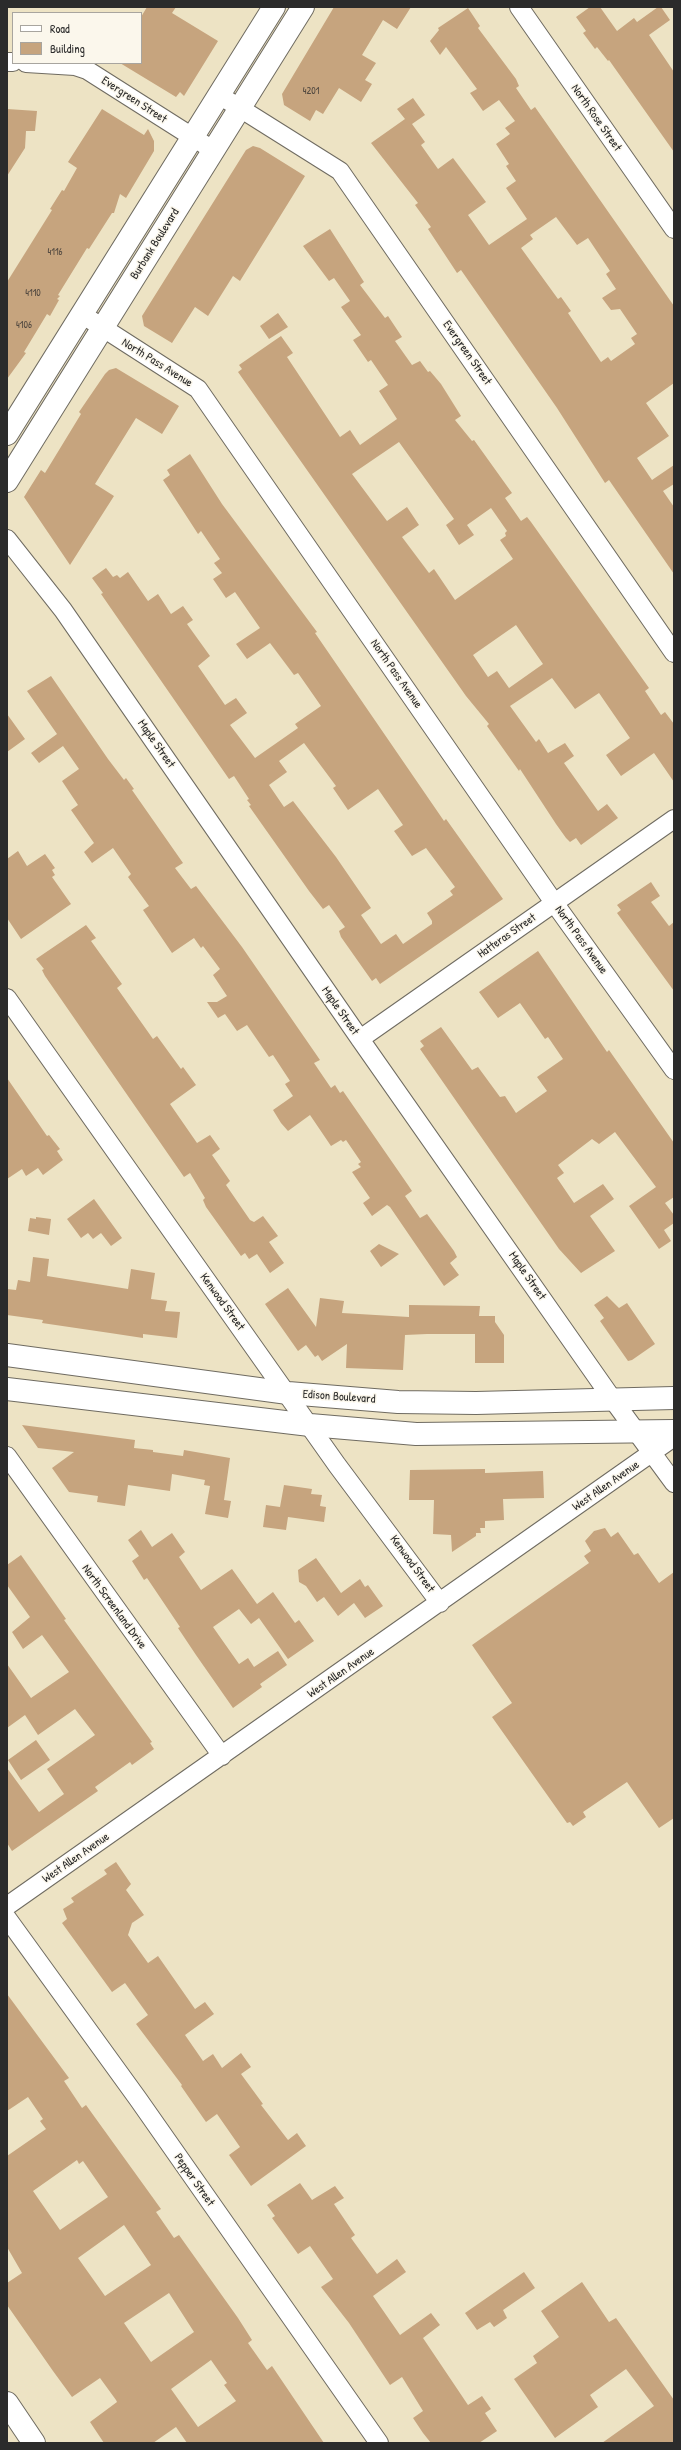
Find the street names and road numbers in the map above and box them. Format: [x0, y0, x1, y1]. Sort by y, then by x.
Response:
street label: Evergreen Street [99, 74, 169, 126]
street label: North Rose Street [568, 82, 624, 154]
street label: Burbank Boulevard [127, 206, 183, 282]
street label: Evergreen Street [440, 318, 494, 388]
street label: North Pass Avenue [119, 336, 195, 390]
street label: North Pass Avenue [367, 637, 425, 711]
street label: Maple Street [134, 717, 178, 771]
street label: North Pass Avenue [551, 903, 611, 977]
street label: Hatteras Street [475, 911, 539, 961]
street label: Maple Street [318, 984, 362, 1038]
street label: Maple Street [505, 1249, 549, 1303]
street label: Kenwood Street [196, 1271, 248, 1333]
street label: Edison Boulevard [302, 1387, 376, 1407]
street label: West Allen Avenue [570, 1458, 642, 1514]
street label: Kenwood Street [386, 1533, 438, 1595]
street label: North Screenland Drive [79, 1562, 149, 1652]
street label: West Allen Avenue [305, 1645, 377, 1701]
street label: West Allen Avenue [40, 1830, 112, 1886]
street label: Pepper Street [171, 2151, 217, 2209]

